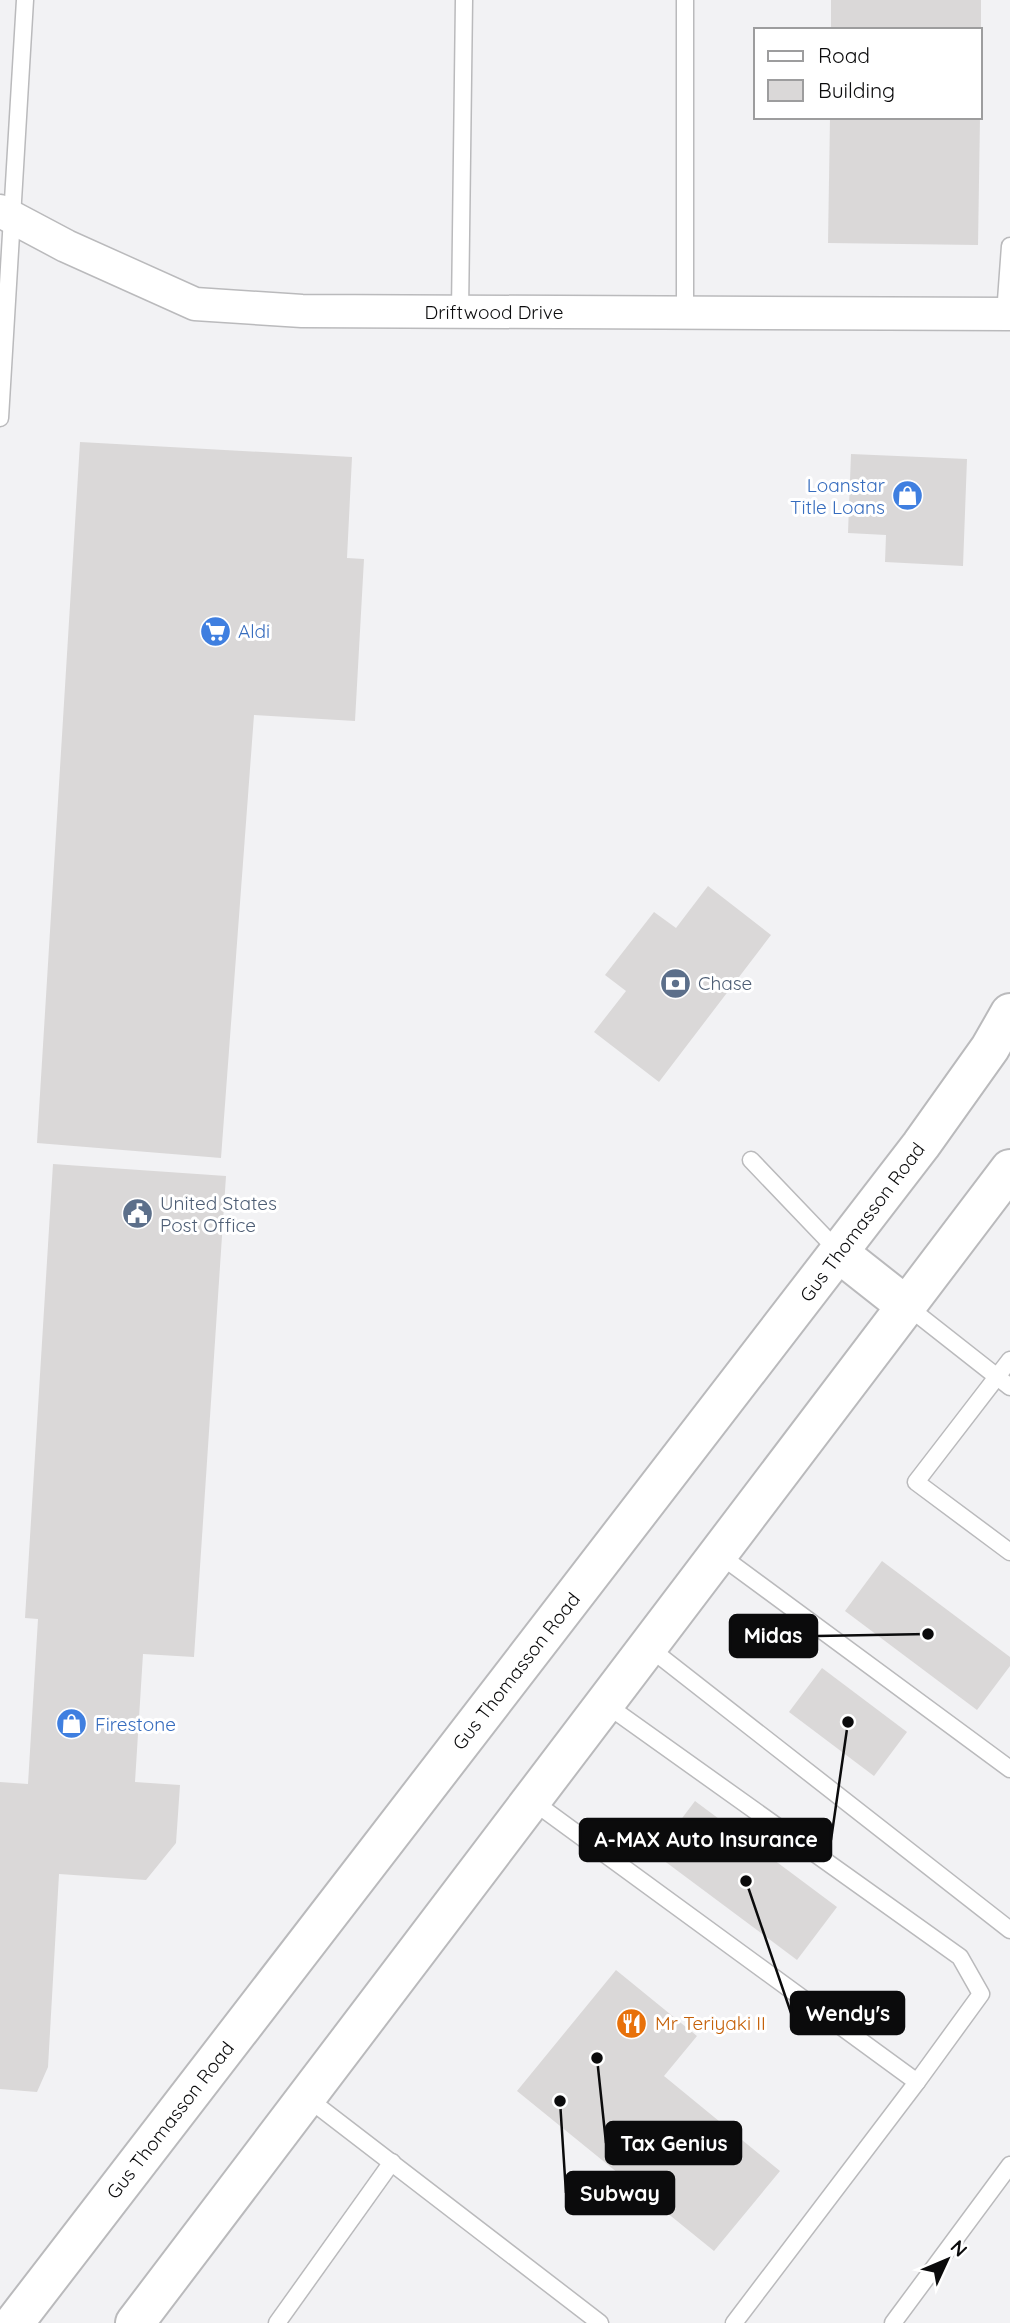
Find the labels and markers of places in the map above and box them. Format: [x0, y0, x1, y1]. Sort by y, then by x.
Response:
place label: Loanstar Title Loans [790, 473, 886, 519]
shop icon: Loanstar Title Loans [891, 479, 925, 513]
supermarket icon: Aldi [198, 614, 232, 648]
place label: Aldi [238, 619, 270, 643]
bank icon: Chase [658, 966, 692, 1000]
place label: Chase [698, 971, 752, 995]
place label: United States Post Office [160, 1191, 277, 1237]
public building icon: United States Post Office [120, 1197, 154, 1231]
callout: Midas [730, 1615, 817, 1657]
shop icon: Firestone [55, 1707, 89, 1741]
place label: Firestone [95, 1712, 176, 1736]
callout: A-MAX Auto Insurance [580, 1819, 831, 1861]
callout: Wendy's [791, 1992, 904, 2034]
restaurant icon: Mr Teriyaki II [615, 2006, 649, 2040]
place label: Mr Teriyaki II [655, 2011, 766, 2035]
callout: Tax Genius [606, 2122, 741, 2164]
callout: Subway [566, 2172, 674, 2214]

